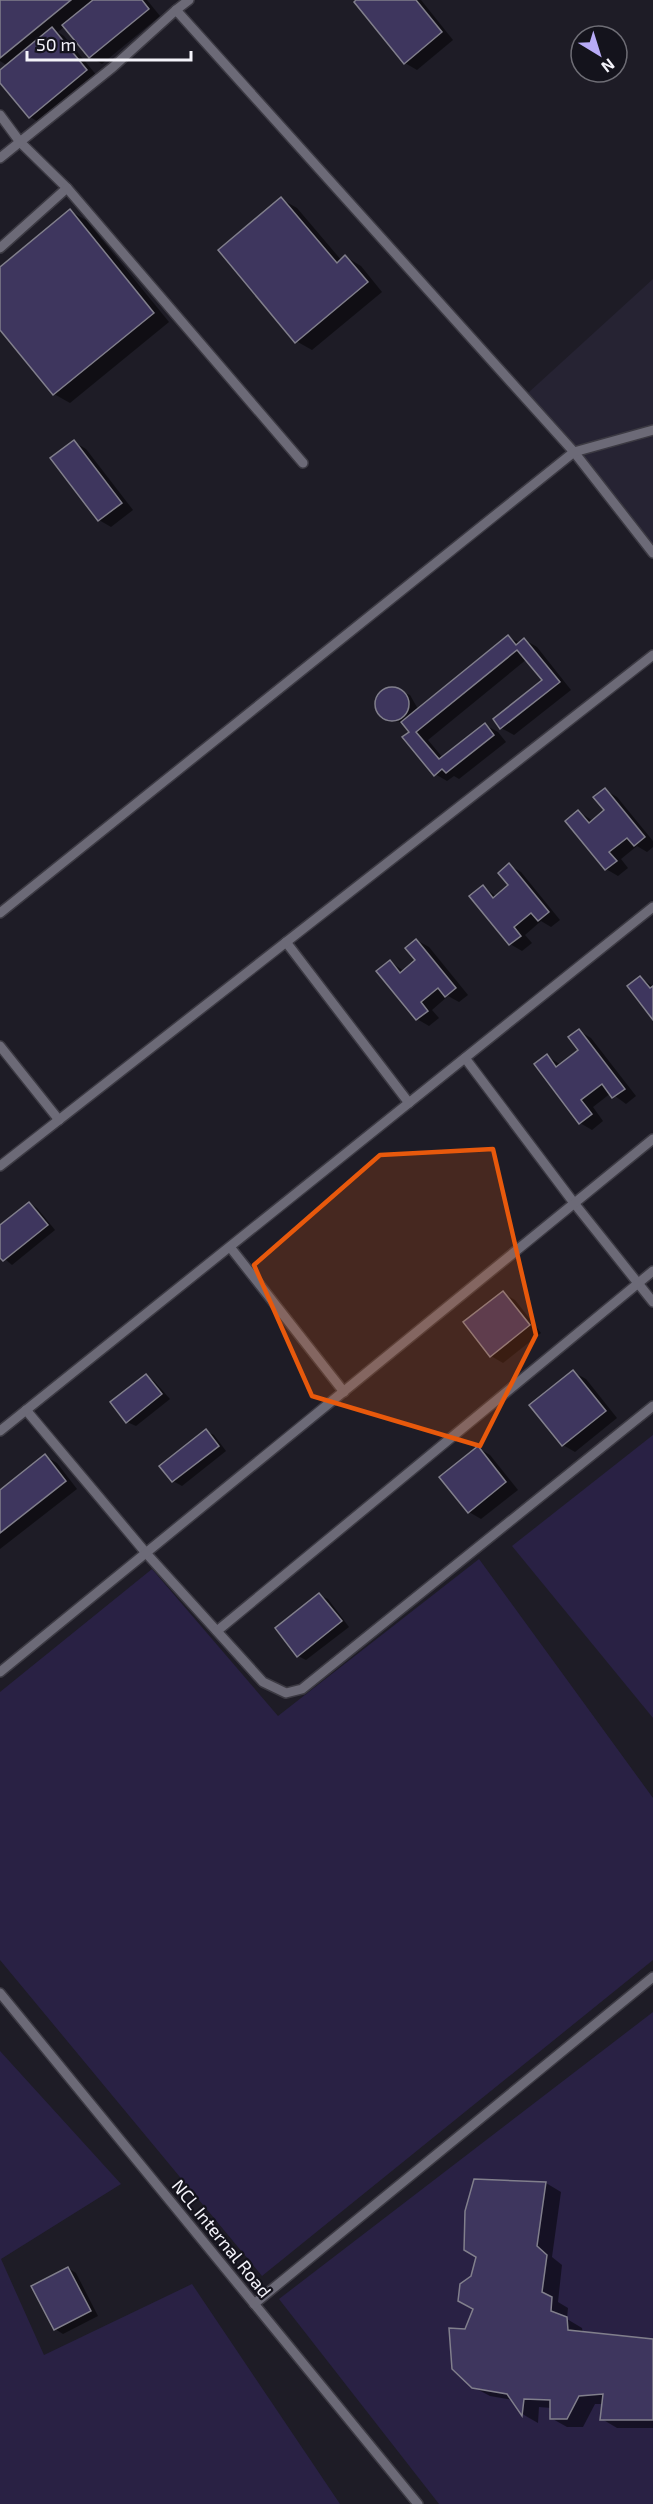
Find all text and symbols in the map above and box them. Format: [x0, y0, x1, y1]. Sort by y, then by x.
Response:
scale bar [27, 24, 190, 62]
north arrow [569, 24, 629, 84]
text: 50 m [36, 33, 76, 55]
text: N [598, 55, 619, 77]
street label: NCL Internal Road [168, 2175, 276, 2301]

